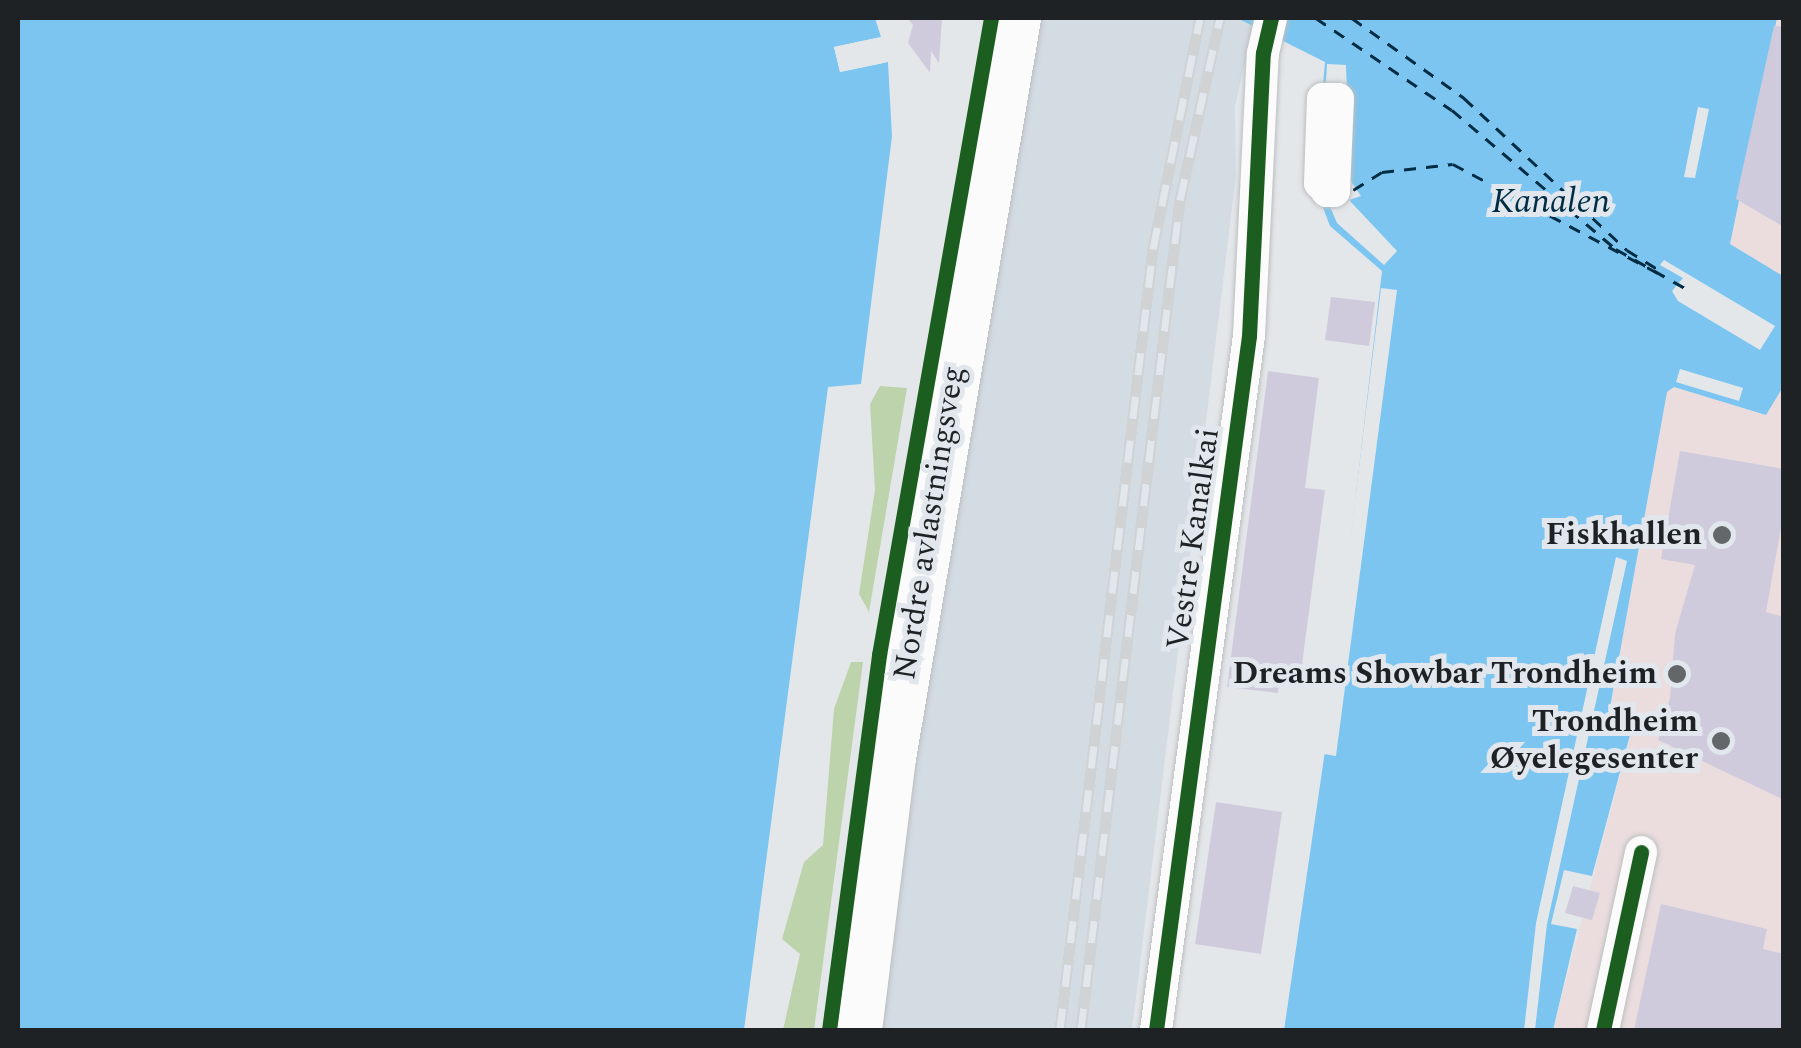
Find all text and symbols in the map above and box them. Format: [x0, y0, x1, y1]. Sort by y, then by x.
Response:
water label: Kanalen [1492, 181, 1610, 223]
street label: Nordre avlastningsveg [886, 363, 974, 683]
street label: Vestre Kanalkai [1159, 426, 1229, 652]
place label: Fiskhallen [1545, 516, 1702, 554]
marker: Fiskhallen [1711, 524, 1733, 546]
place label: Dreams Showbar Trondheim [1233, 655, 1657, 693]
marker: Dreams Showbar Trondheim [1666, 663, 1688, 685]
place label: Trondheim Øyelegesenter [1490, 704, 1698, 779]
marker: Trondheim Øyelegesenter [1708, 728, 1734, 754]

